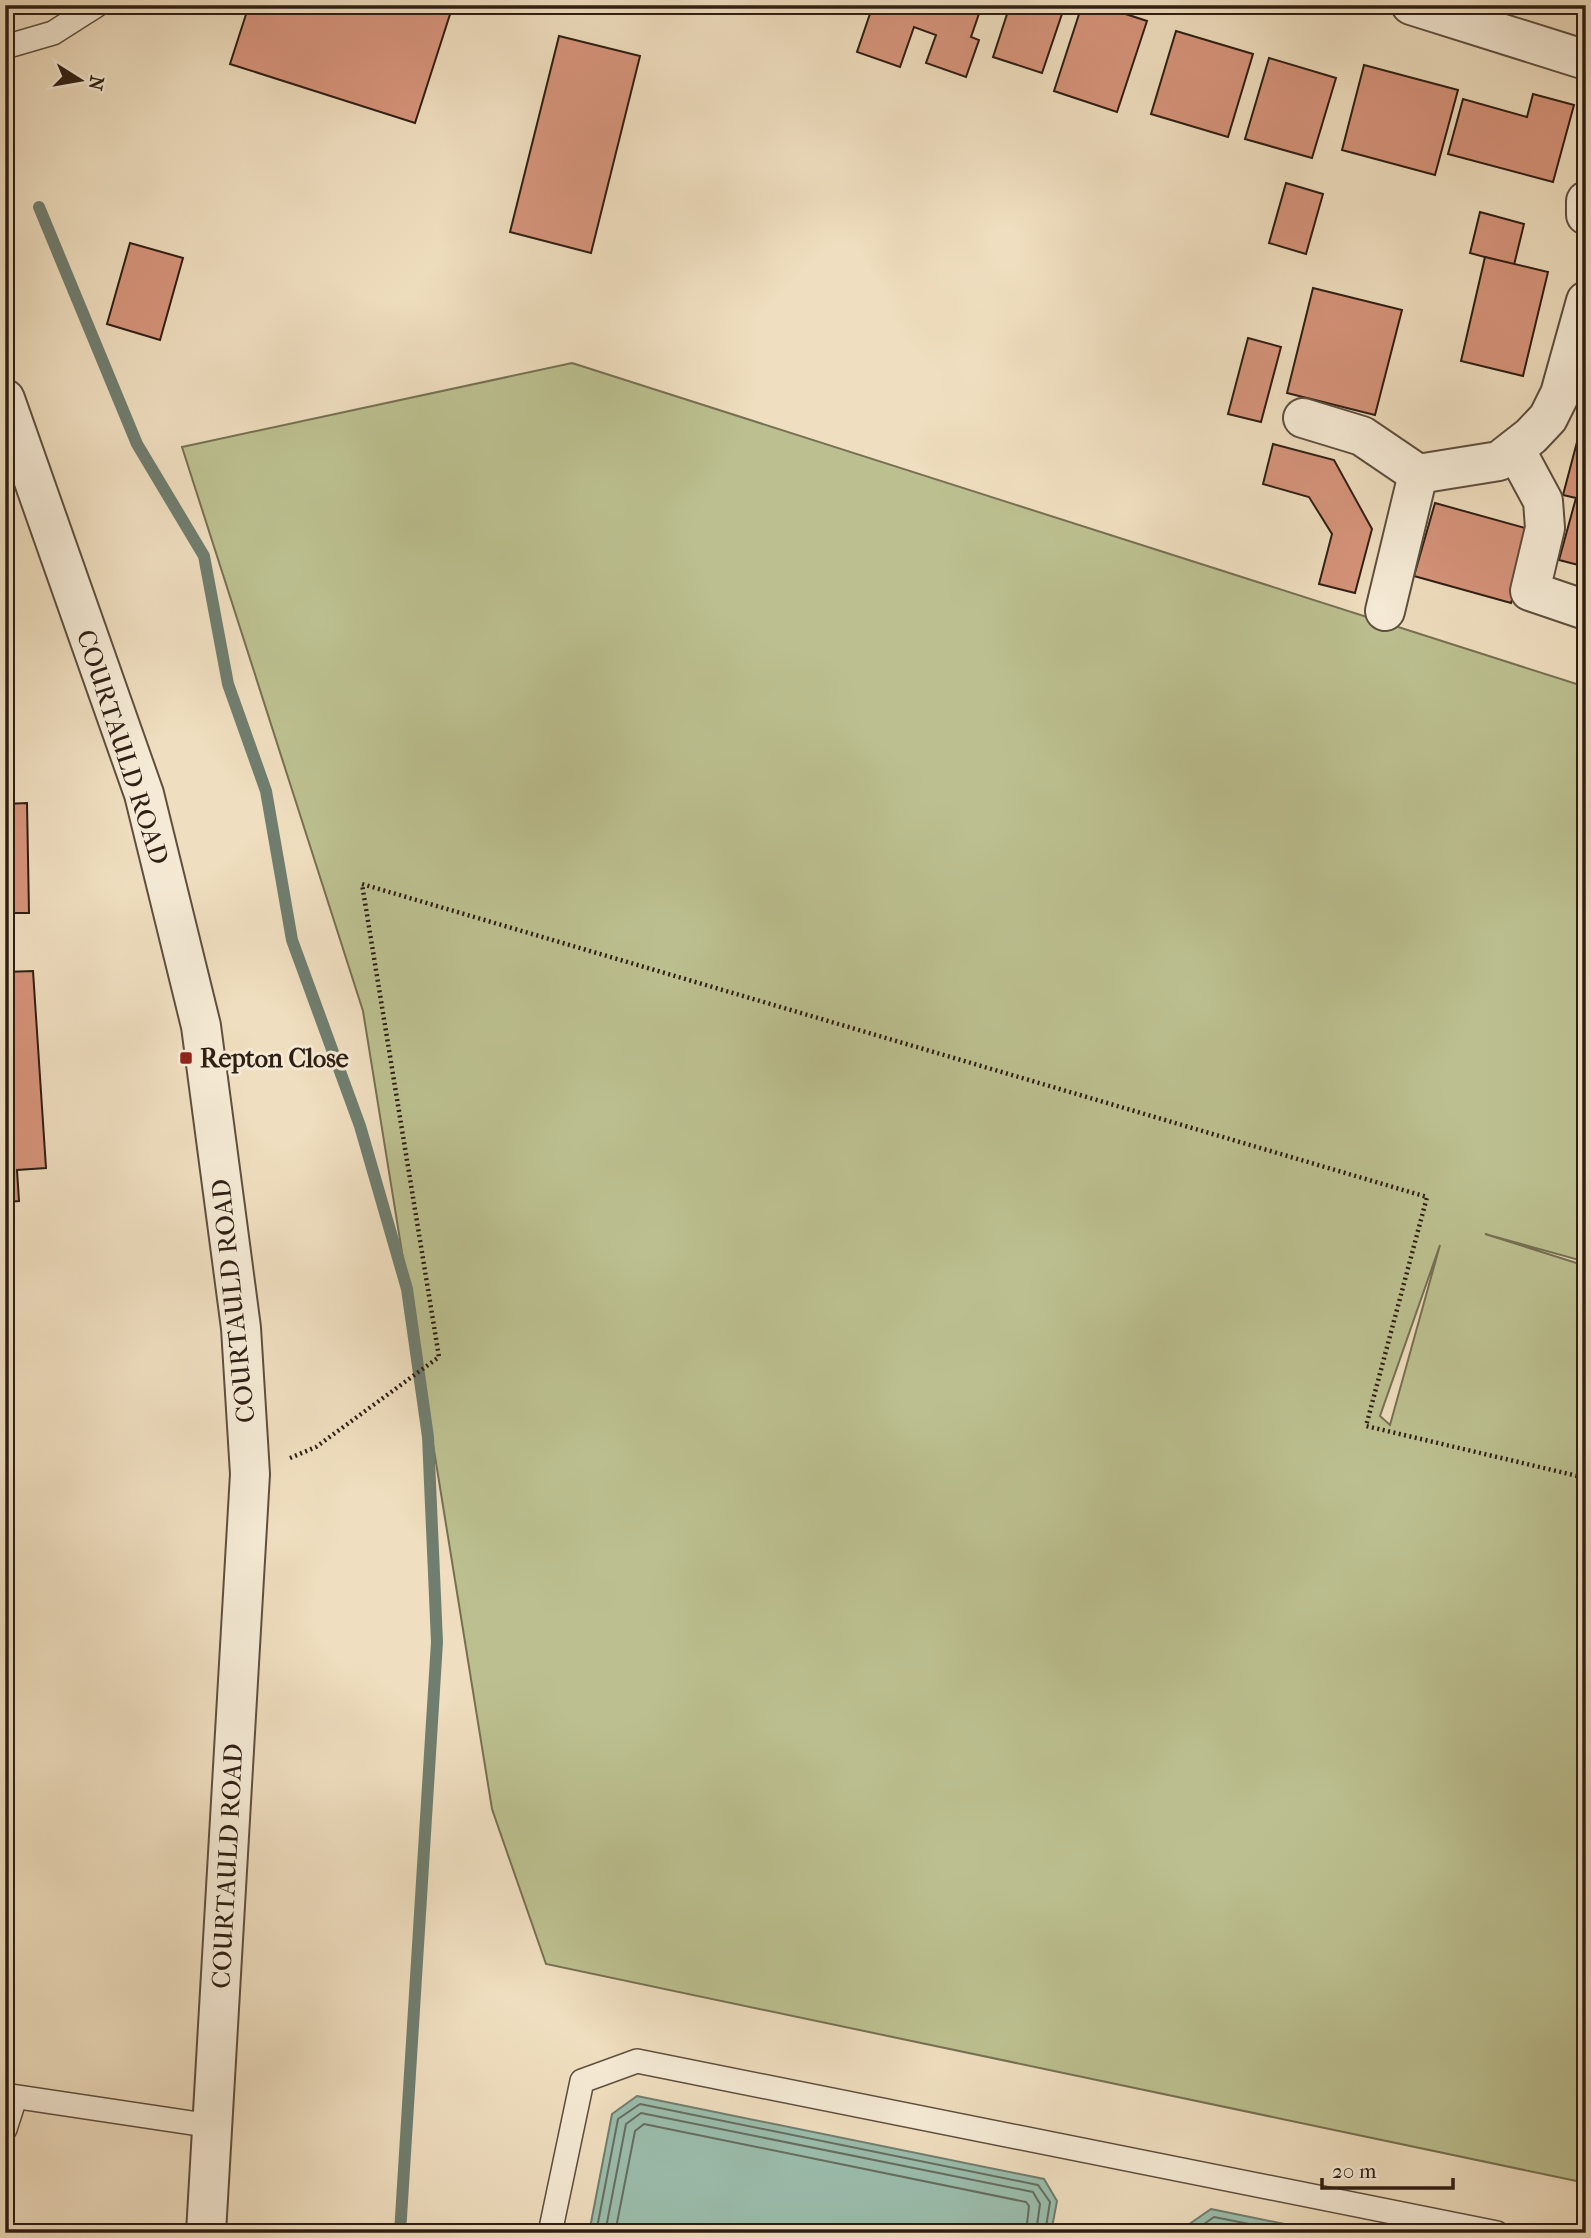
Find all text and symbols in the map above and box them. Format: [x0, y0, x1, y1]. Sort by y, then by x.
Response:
north arrow [46, 46, 116, 116]
text: N [83, 74, 108, 93]
street label: COURTAULD ROAD [70, 626, 175, 869]
place label: Repton Close [200, 1043, 349, 1074]
marker: Repton Close [178, 1050, 194, 1066]
street label: COURTAULD ROAD [205, 1177, 262, 1425]
street label: COURTAULD ROAD [206, 1743, 249, 1989]
scale bar [1322, 2147, 1453, 2191]
text: 20 m [1332, 2159, 1377, 2183]

